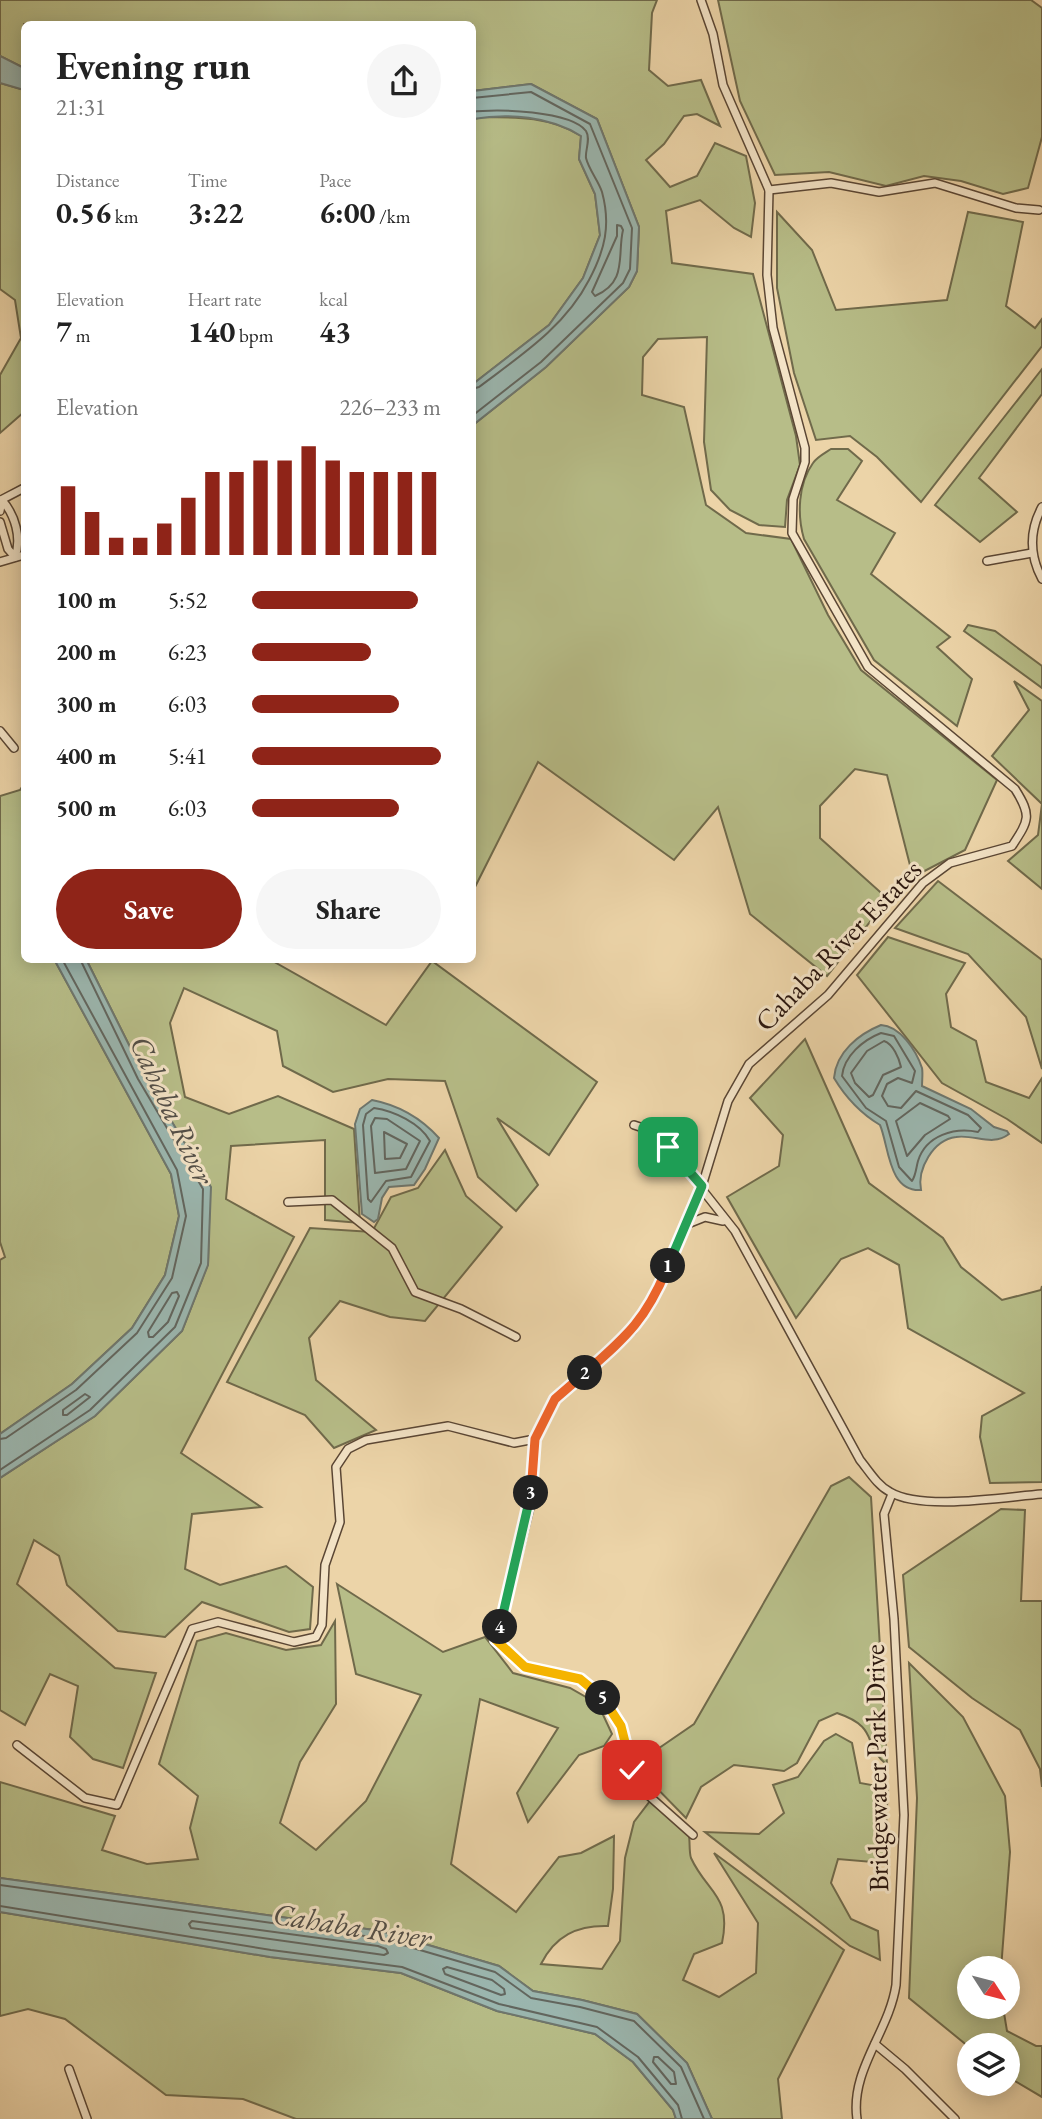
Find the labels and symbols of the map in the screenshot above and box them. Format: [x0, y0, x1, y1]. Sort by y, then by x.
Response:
street label: Cahaba River Estates [747, 852, 929, 1038]
water label: Cahaba River [121, 1029, 224, 1192]
pin [638, 1117, 698, 1177]
pin: 1 [650, 1248, 686, 1284]
pin: 2 [568, 1356, 602, 1390]
pin: 3 [514, 1476, 548, 1510]
pin: 4 [482, 1610, 518, 1644]
street label: Bridgewater Park Drive [856, 1644, 896, 1892]
pin: 5 [586, 1680, 620, 1716]
pin [602, 1740, 662, 1800]
water label: Cahaba River [270, 1894, 435, 1957]
north arrow [957, 1956, 1020, 2020]

